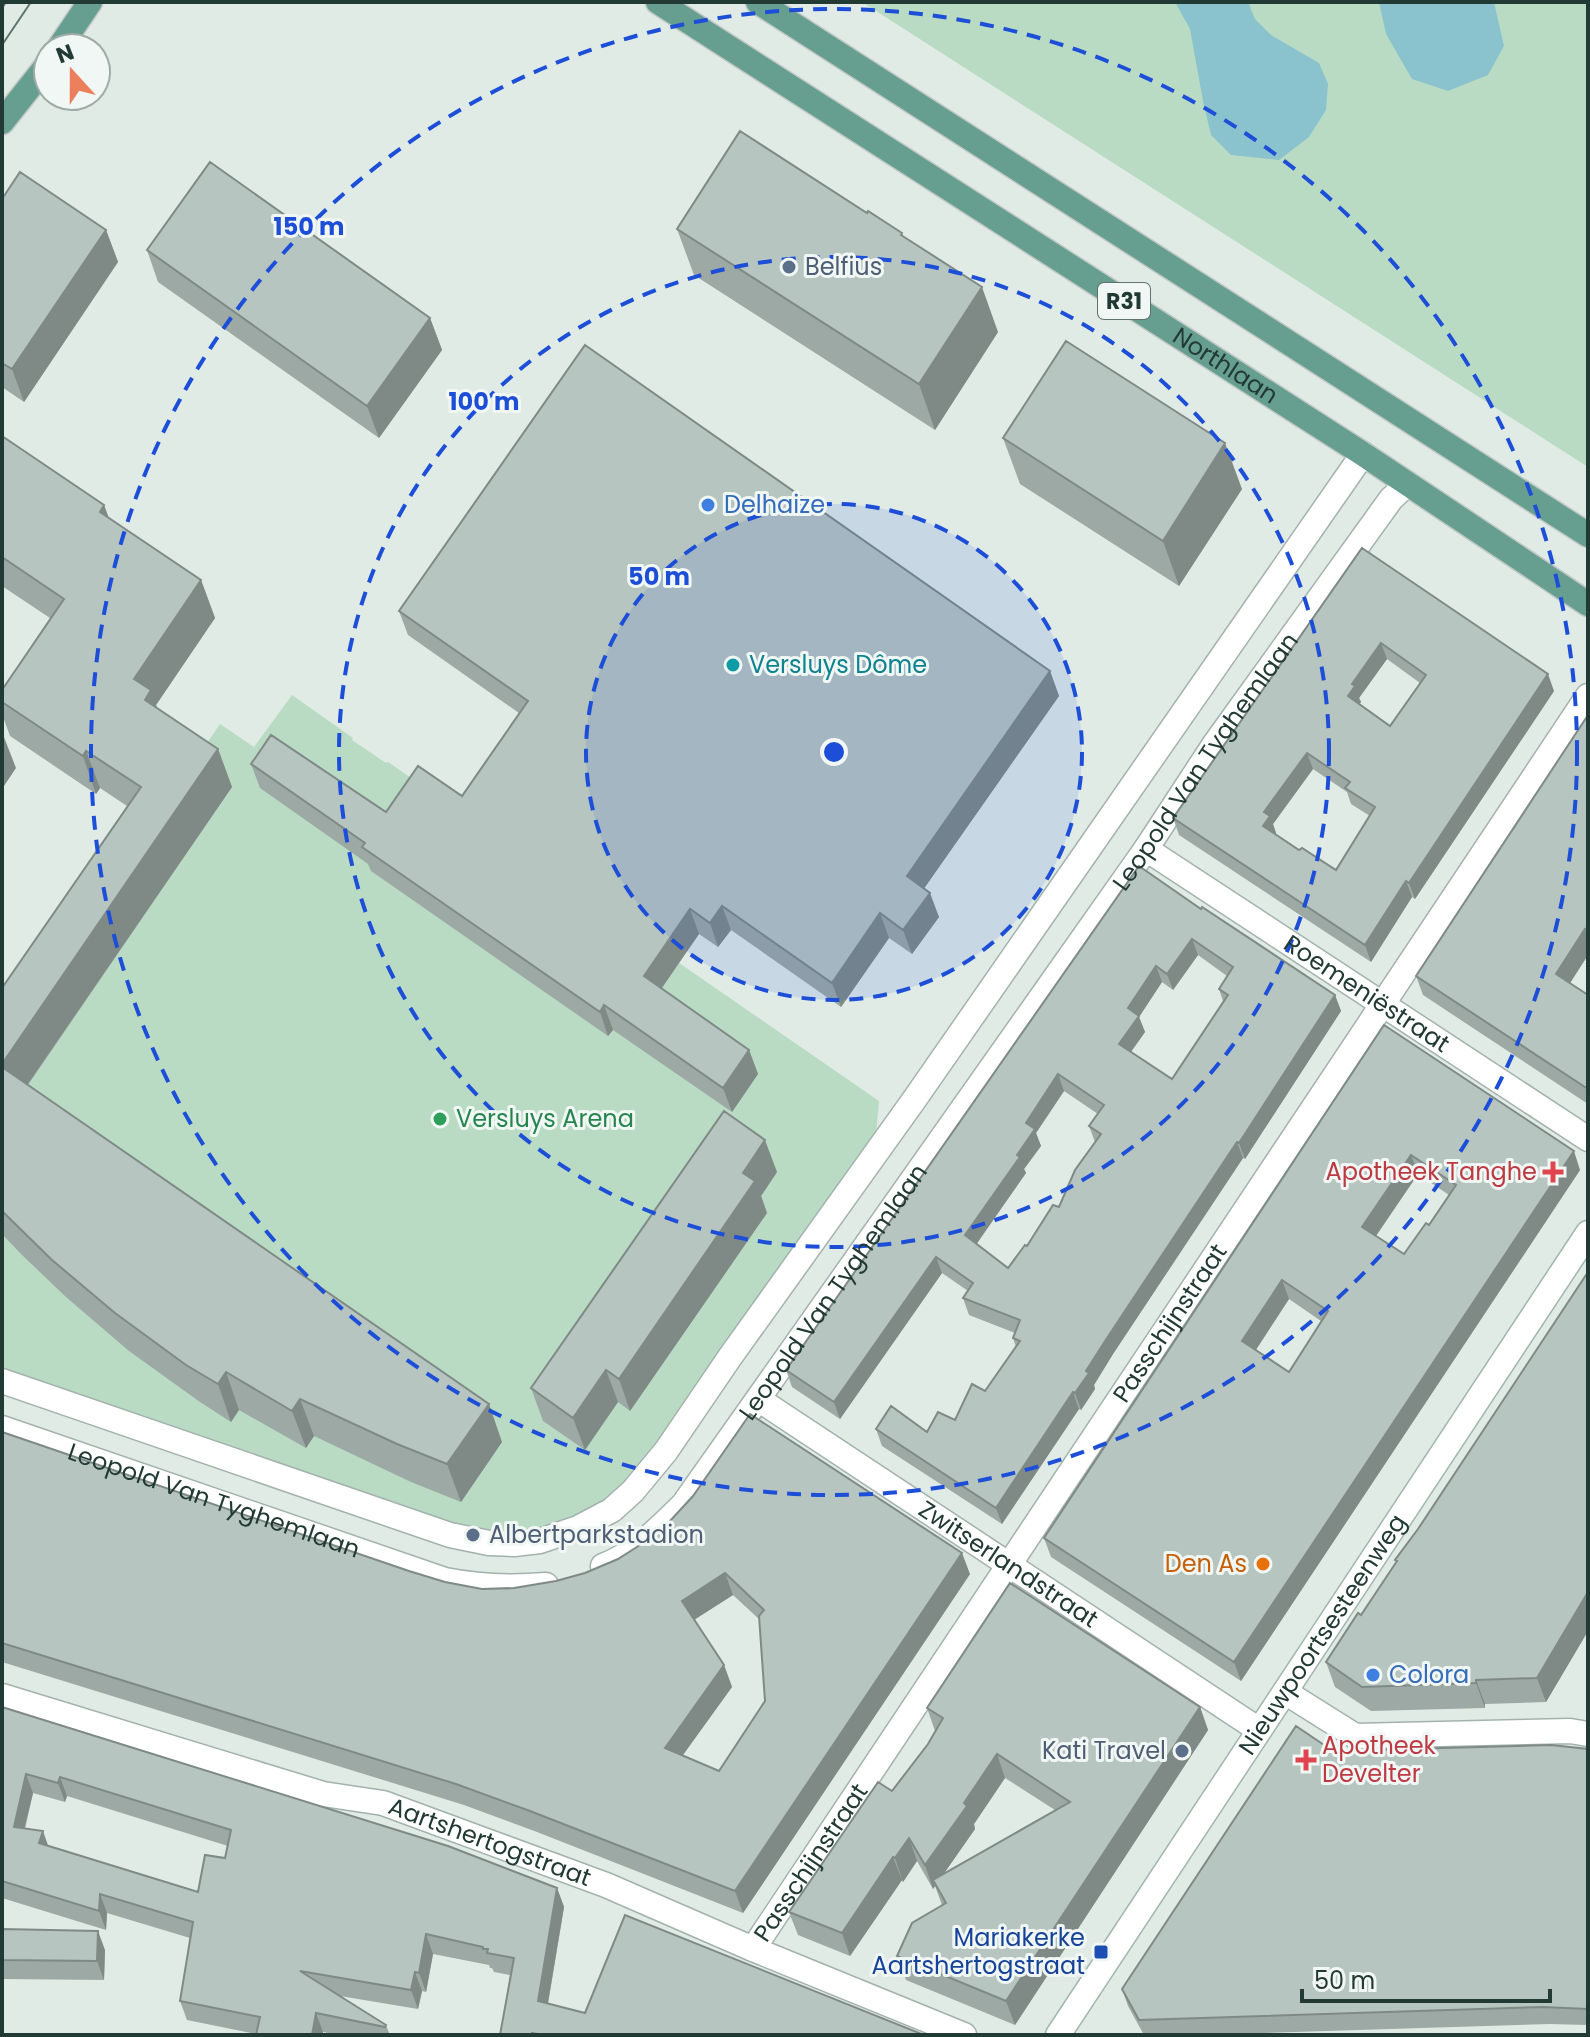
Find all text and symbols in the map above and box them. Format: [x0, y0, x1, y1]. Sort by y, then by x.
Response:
north arrow [32, 32, 112, 112]
text: N [52, 36, 78, 71]
text: 150 m [274, 210, 344, 243]
place label: Belfius [805, 250, 882, 283]
marker: Belfius [780, 258, 798, 276]
road number: R31 [1098, 283, 1150, 319]
street label: Northlaan [1167, 319, 1285, 411]
text: 100 m [449, 385, 519, 418]
place label: Delhaize [724, 488, 825, 521]
marker: Delhaize [699, 496, 717, 514]
text: 50 m [628, 560, 690, 593]
street label: Leopold Van Tyghemlaan [1105, 626, 1306, 897]
place label: Versluys Dôme [749, 648, 927, 681]
marker: Versluys Dôme [724, 656, 742, 674]
centre of rings [820, 738, 848, 766]
street label: Roemeniëstraat [1278, 927, 1456, 1060]
place label: Versluys Arena [456, 1102, 634, 1135]
marker: Versluys Arena [431, 1110, 449, 1128]
place label: Apotheek Tanghe [1326, 1155, 1537, 1188]
street label: Leopold Van Tyghemlaan [731, 1157, 935, 1427]
marker: Apotheek Tanghe [1544, 1163, 1562, 1181]
street label: Passchijnstraat [1105, 1237, 1234, 1409]
street label: Leopold Van Tyghemlaan [64, 1435, 364, 1566]
street label: Zwitserlandstraat [912, 1493, 1105, 1635]
street label: Nieuwpoortsesteenweg [1231, 1507, 1414, 1761]
place label: Albertparkstadion [489, 1518, 704, 1551]
marker: Albertparkstadion [464, 1526, 482, 1544]
place label: Den As [1165, 1547, 1247, 1580]
marker: Den As [1254, 1555, 1272, 1573]
place label: Colora [1389, 1658, 1469, 1691]
marker: Colora [1364, 1666, 1382, 1684]
place label: Apotheek Develter [1322, 1729, 1437, 1790]
place label: Kati Travel [1042, 1734, 1166, 1767]
marker: Kati Travel [1173, 1742, 1191, 1760]
marker: Apotheek Develter [1297, 1751, 1315, 1769]
street label: Passchijnstraat [746, 1777, 875, 1948]
street label: Aartshertogstraat [384, 1789, 596, 1894]
place label: Mariakerke Aartshertogstraat [871, 1921, 1085, 1982]
marker: Mariakerke Aartshertogstraat [1092, 1943, 1110, 1961]
scale bar [1302, 1953, 1550, 2003]
text: 50 m [1314, 1964, 1375, 1997]

